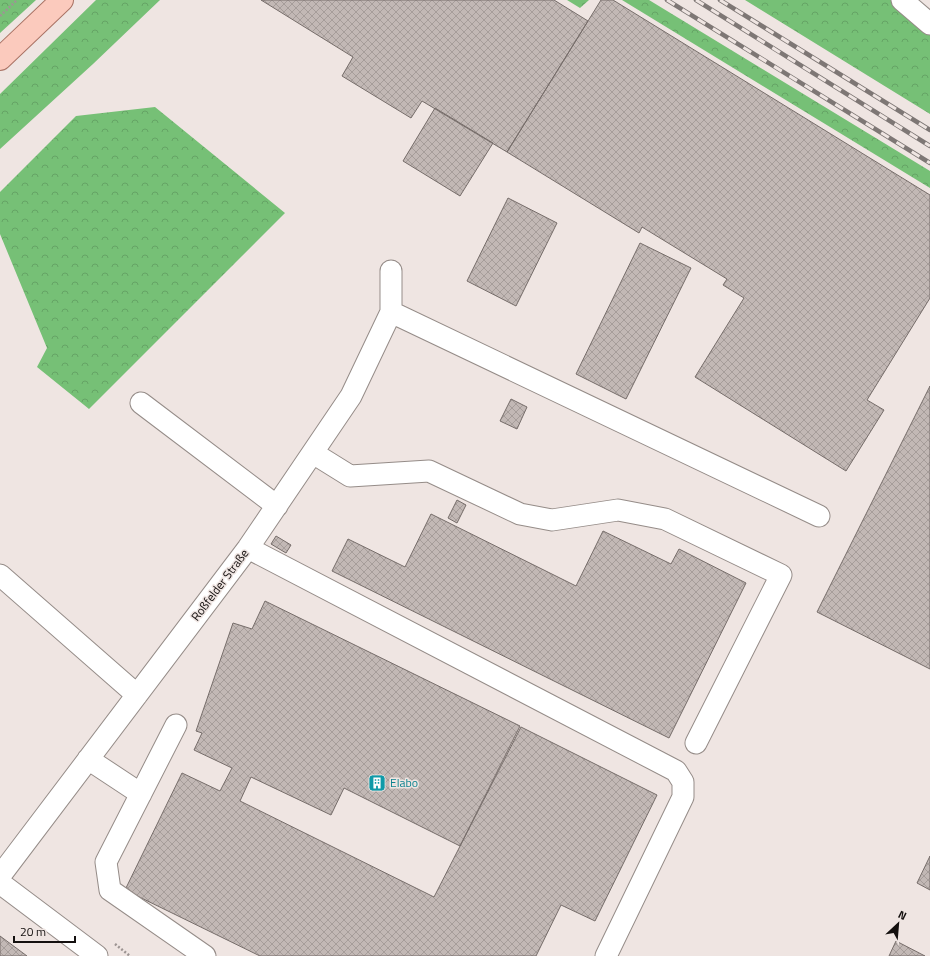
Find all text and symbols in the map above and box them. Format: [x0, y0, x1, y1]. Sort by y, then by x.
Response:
street label: Roßfelder Straße [186, 545, 253, 625]
building icon: Elabo [367, 773, 387, 793]
place label: Elabo [390, 773, 418, 792]
north arrow [878, 904, 918, 944]
text: N [895, 906, 909, 924]
scale bar [14, 918, 75, 944]
text: 20 m [20, 922, 46, 941]

